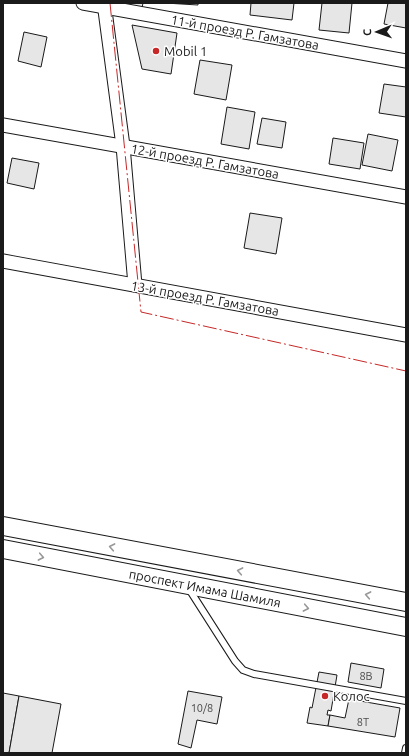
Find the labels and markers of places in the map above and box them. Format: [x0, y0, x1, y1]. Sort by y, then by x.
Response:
place label: Mobil 1 [164, 44, 207, 58]
marker: Mobil 1 [151, 46, 161, 56]
place label: Колос [333, 689, 370, 703]
marker: Колос [320, 691, 330, 701]

